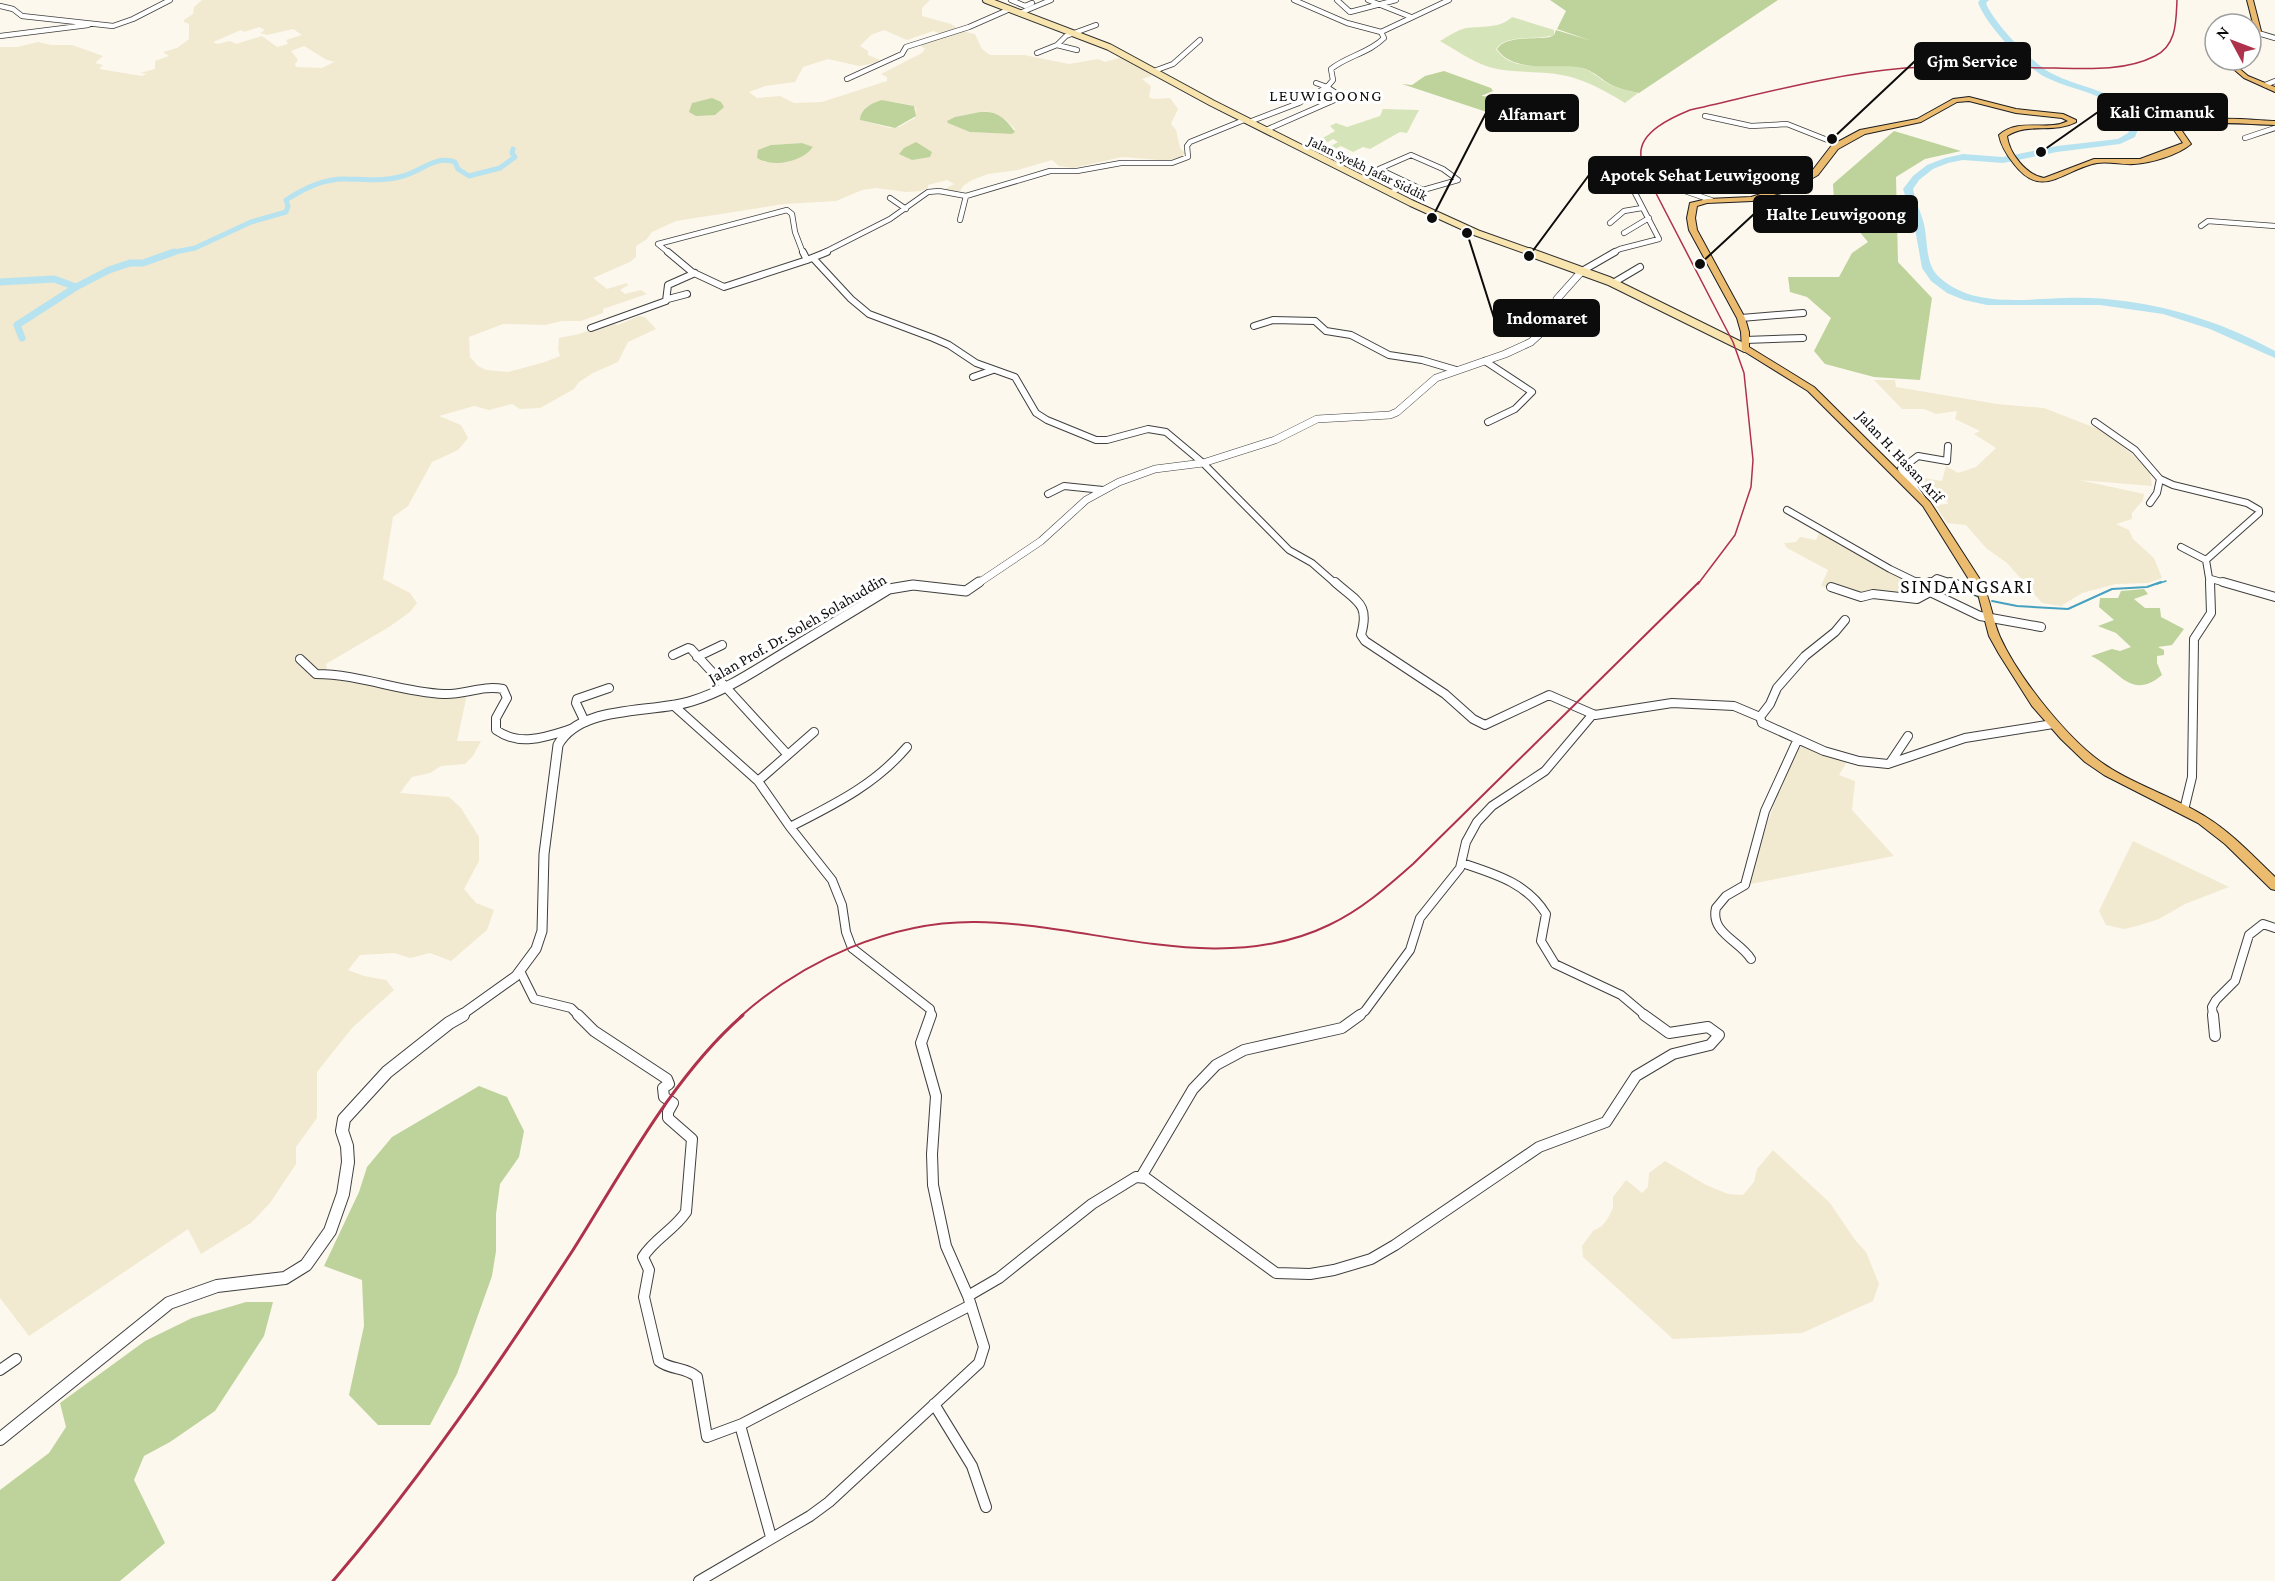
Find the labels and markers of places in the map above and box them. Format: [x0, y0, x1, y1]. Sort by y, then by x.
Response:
callout: Gjm Service [1915, 43, 2030, 79]
callout: Kali Cimanuk [2098, 94, 2227, 130]
callout: Alfamart [1486, 95, 1578, 131]
callout: Apotek Sehat Leuwigoong [1589, 157, 1812, 193]
callout: Halte Leuwigoong [1754, 196, 1917, 232]
callout: Indomaret [1494, 300, 1599, 336]

